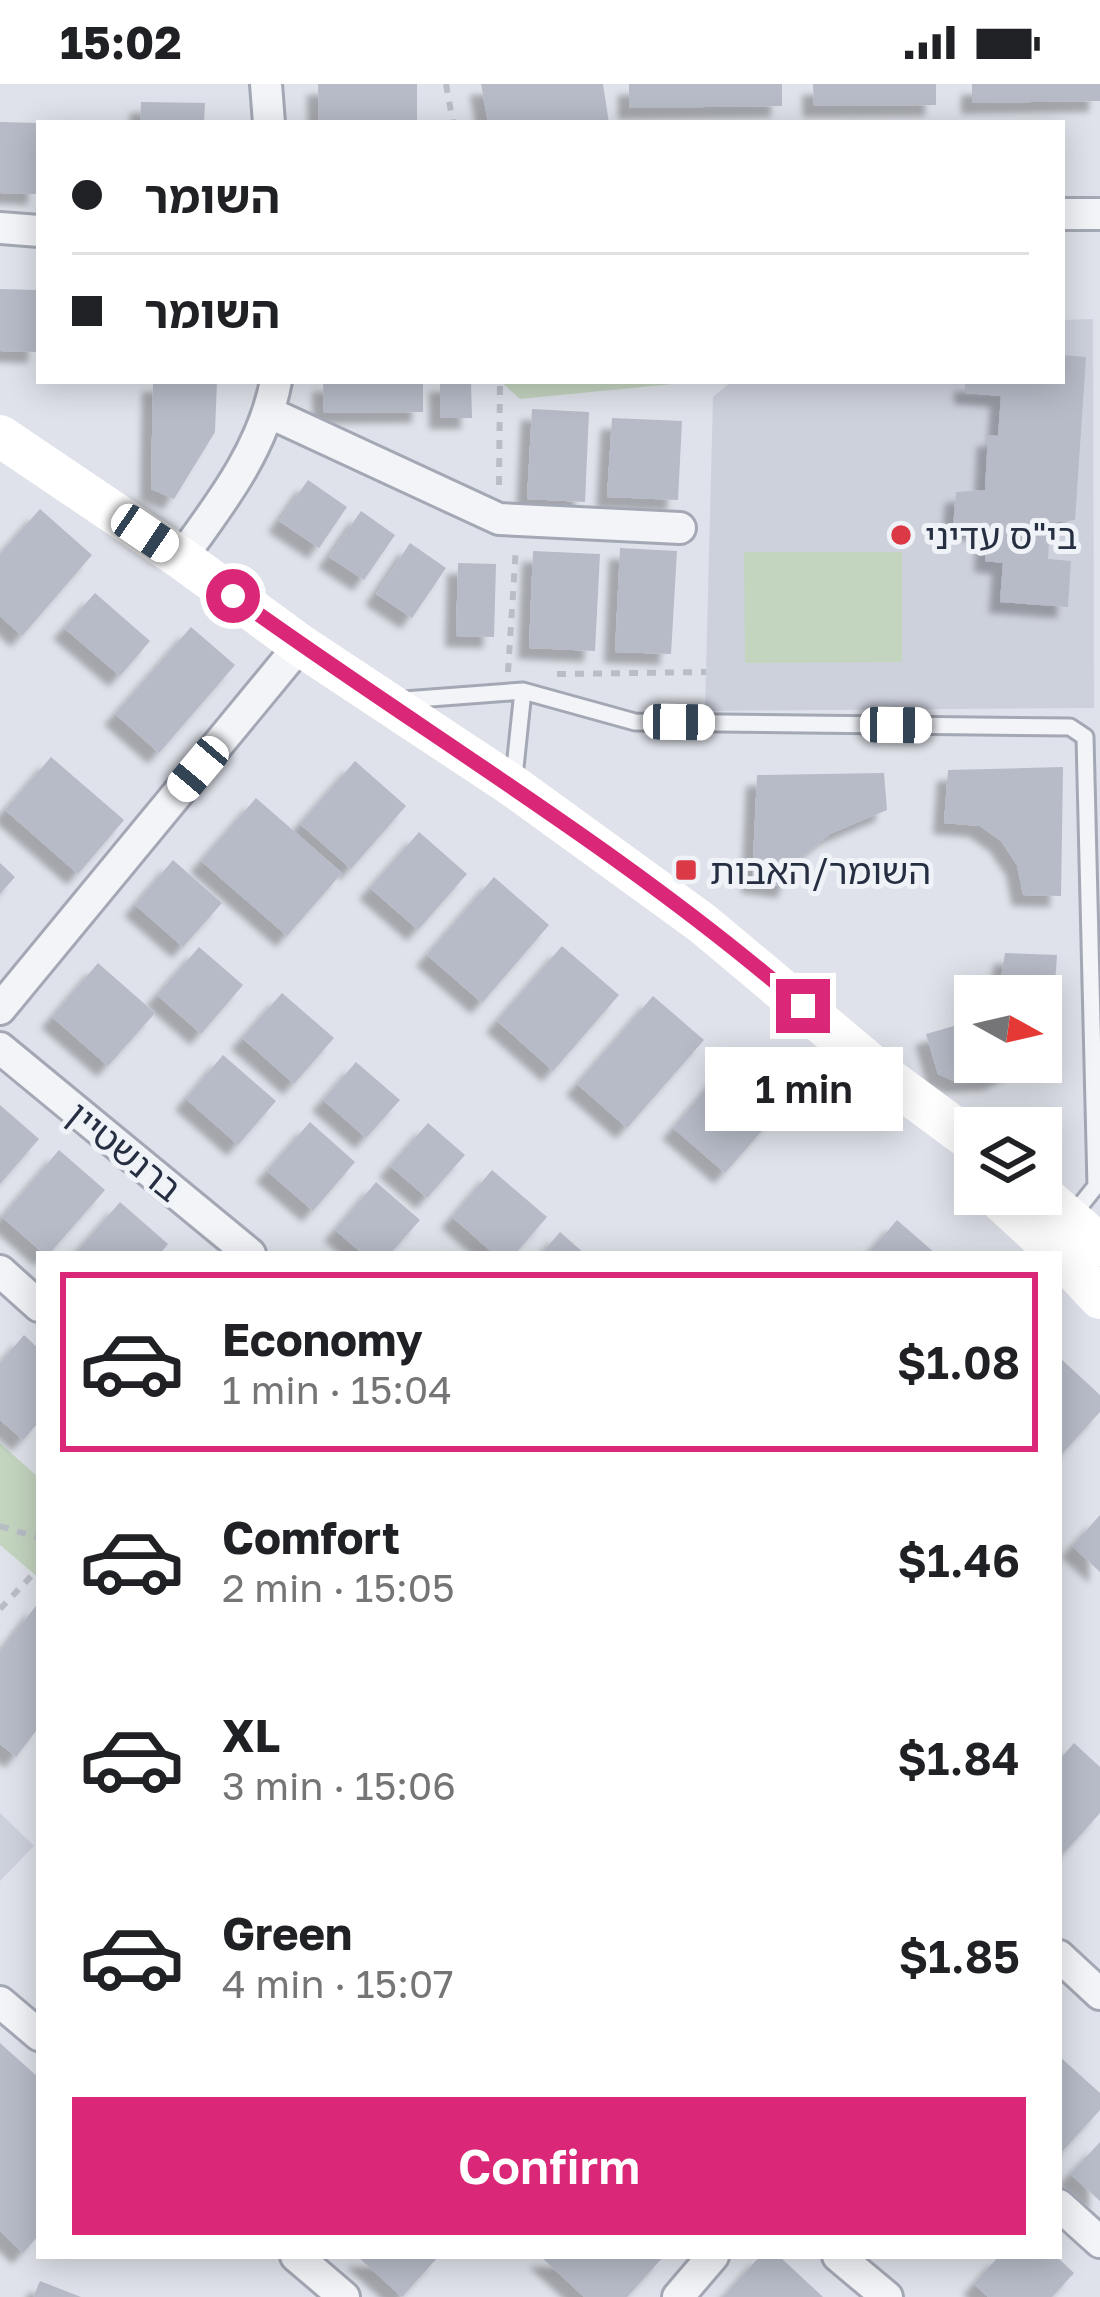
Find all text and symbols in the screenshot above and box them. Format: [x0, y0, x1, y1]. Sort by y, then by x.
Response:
text: 15:02 [60, 15, 182, 69]
text: השומר [144, 169, 280, 223]
text: השומר [144, 284, 280, 338]
car [105, 498, 185, 568]
place label: בי"ס עדיני [925, 514, 1078, 557]
marker: בי"ס עדיני [888, 522, 914, 548]
route start [206, 569, 260, 623]
car [643, 703, 715, 741]
car [860, 706, 932, 744]
car [161, 730, 235, 808]
place label: השומר/האבות [710, 849, 931, 892]
marker: השומר/האבות [673, 857, 699, 883]
north arrow [954, 975, 1062, 1083]
map controls [954, 975, 1062, 1215]
route end [776, 979, 830, 1033]
callout: 1 min [704, 1048, 902, 1132]
text: 1 min [755, 1065, 853, 1112]
street label: ברנשטיין [59, 1092, 191, 1210]
button: layers [954, 1107, 1062, 1215]
icon: car [78, 1308, 186, 1416]
text: Economy [222, 1312, 423, 1366]
text: $1.08 [897, 1335, 1020, 1389]
text: 1 min · 15:04 [222, 1366, 452, 1413]
icon: car [78, 1506, 186, 1614]
text: Comfort [222, 1510, 400, 1564]
text: $1.46 [897, 1533, 1020, 1587]
text: 2 min · 15:05 [222, 1564, 455, 1611]
icon: car [78, 1704, 186, 1812]
text: XL [222, 1708, 280, 1762]
text: $1.84 [897, 1731, 1020, 1785]
text: 3 min · 15:06 [222, 1762, 456, 1809]
icon: car [78, 1902, 186, 2010]
text: Green [222, 1906, 352, 1960]
text: $1.85 [898, 1929, 1020, 1983]
text: 4 min · 15:07 [222, 1960, 454, 2007]
button: Confirm [72, 2097, 1026, 2235]

